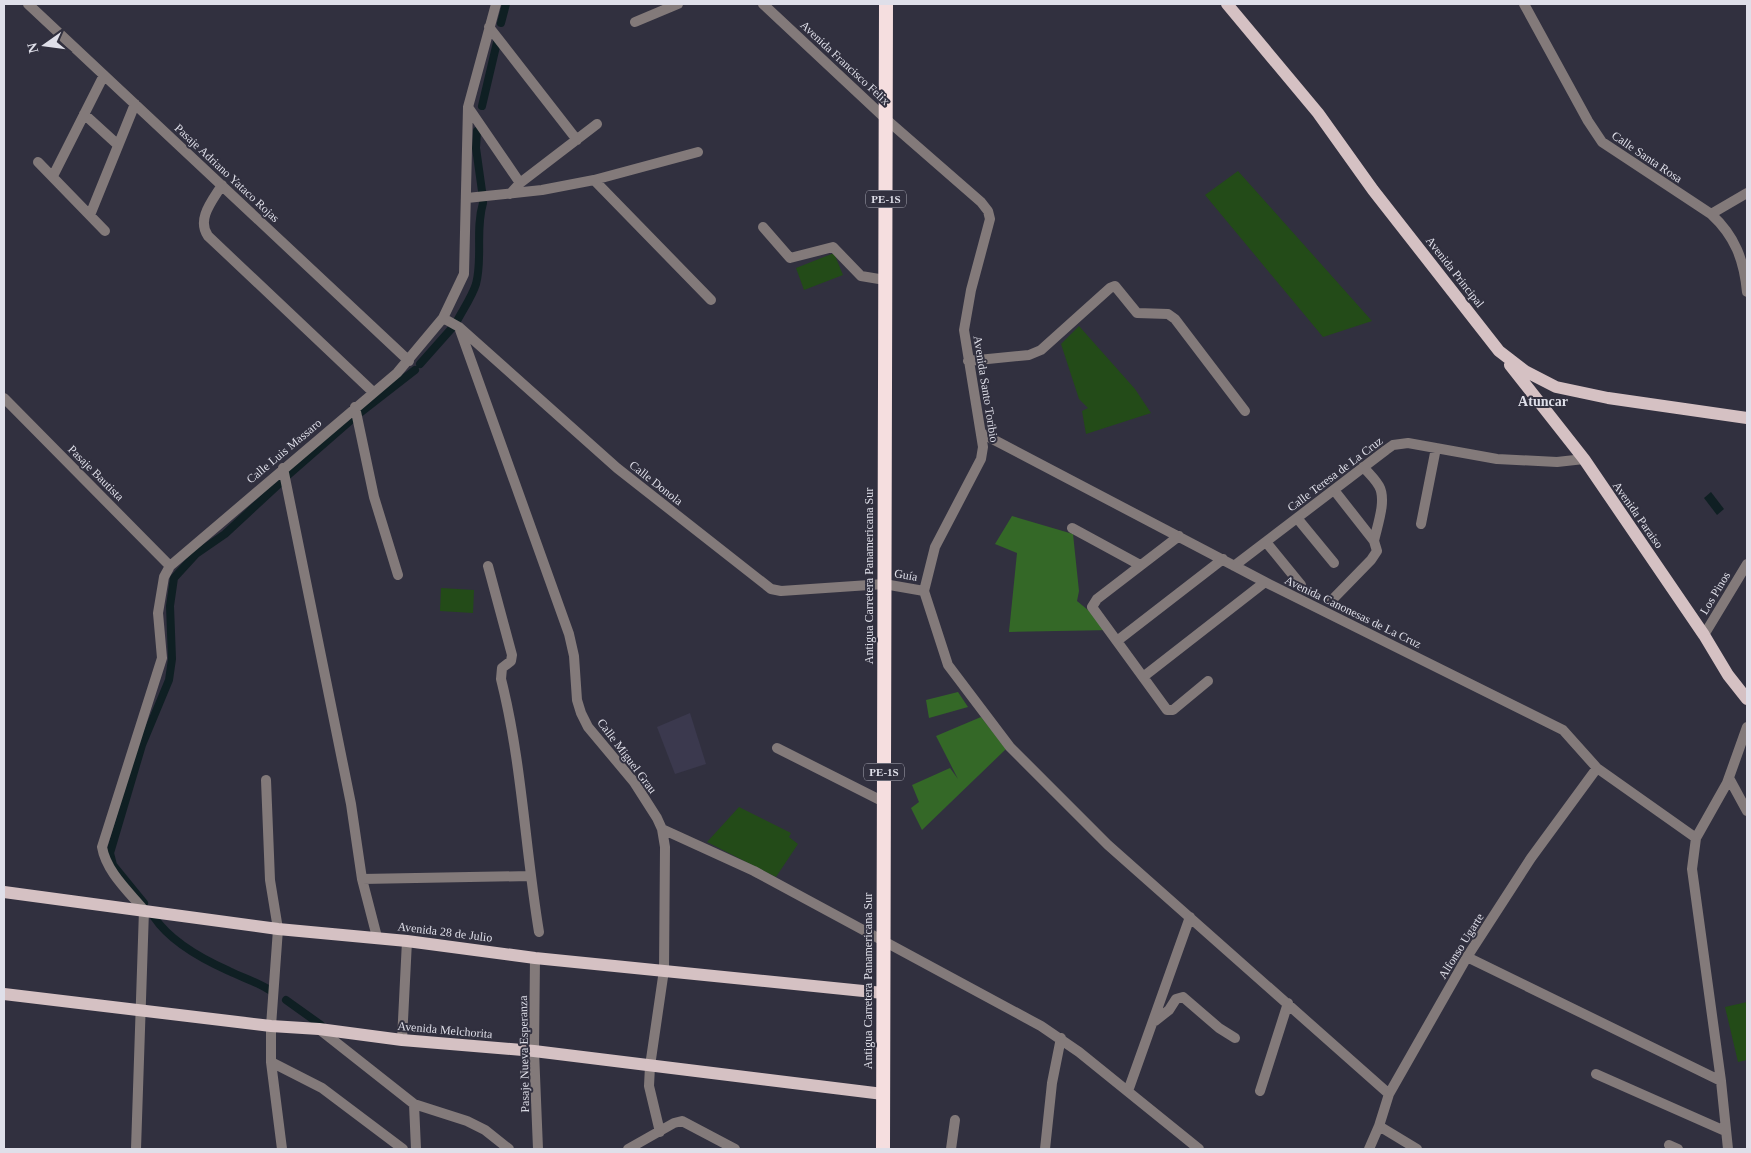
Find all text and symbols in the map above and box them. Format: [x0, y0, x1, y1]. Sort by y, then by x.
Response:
street label: Avenida Francisco Felix [797, 18, 893, 108]
north arrow [20, 20, 70, 70]
text: N [24, 41, 41, 55]
street label: Pasaje Adriano Yataco Rojas [172, 121, 282, 225]
street label: Calle Santa Rosa [1609, 128, 1685, 186]
road number: PE-1S [866, 190, 906, 208]
street label: Avenida Principal [1423, 234, 1487, 311]
street label: Avenida Santo Toribio [971, 335, 1001, 443]
district label: Atuncar [1518, 394, 1568, 409]
street label: Calle Luis Massaro [244, 416, 324, 486]
street label: Calle Teresa de La Cruz [1285, 434, 1385, 514]
street label: Pasaje Bautista [65, 442, 127, 504]
street label: Calle Donola [627, 458, 686, 509]
street label: Avenida Paraiso [1610, 479, 1666, 551]
street label: Antigua Carretera Panamericana Sur [862, 488, 876, 664]
street label: Guía [893, 566, 919, 584]
street label: Los Pinos [1697, 569, 1733, 617]
street label: Avenida Canonesas de La Cruz [1282, 573, 1424, 651]
street label: Calle Miguel Grau [594, 716, 660, 796]
road number: PE-1S [864, 764, 904, 780]
street label: Antigua Carretera Panamericana Sur [861, 893, 875, 1069]
street label: Alfonso Ugarte [1435, 911, 1487, 981]
street label: Avenida 28 de Julio [397, 919, 493, 945]
street label: Pasaje Nueva Esperanza [516, 995, 532, 1113]
street label: Avenida Melchorita [397, 1019, 494, 1041]

